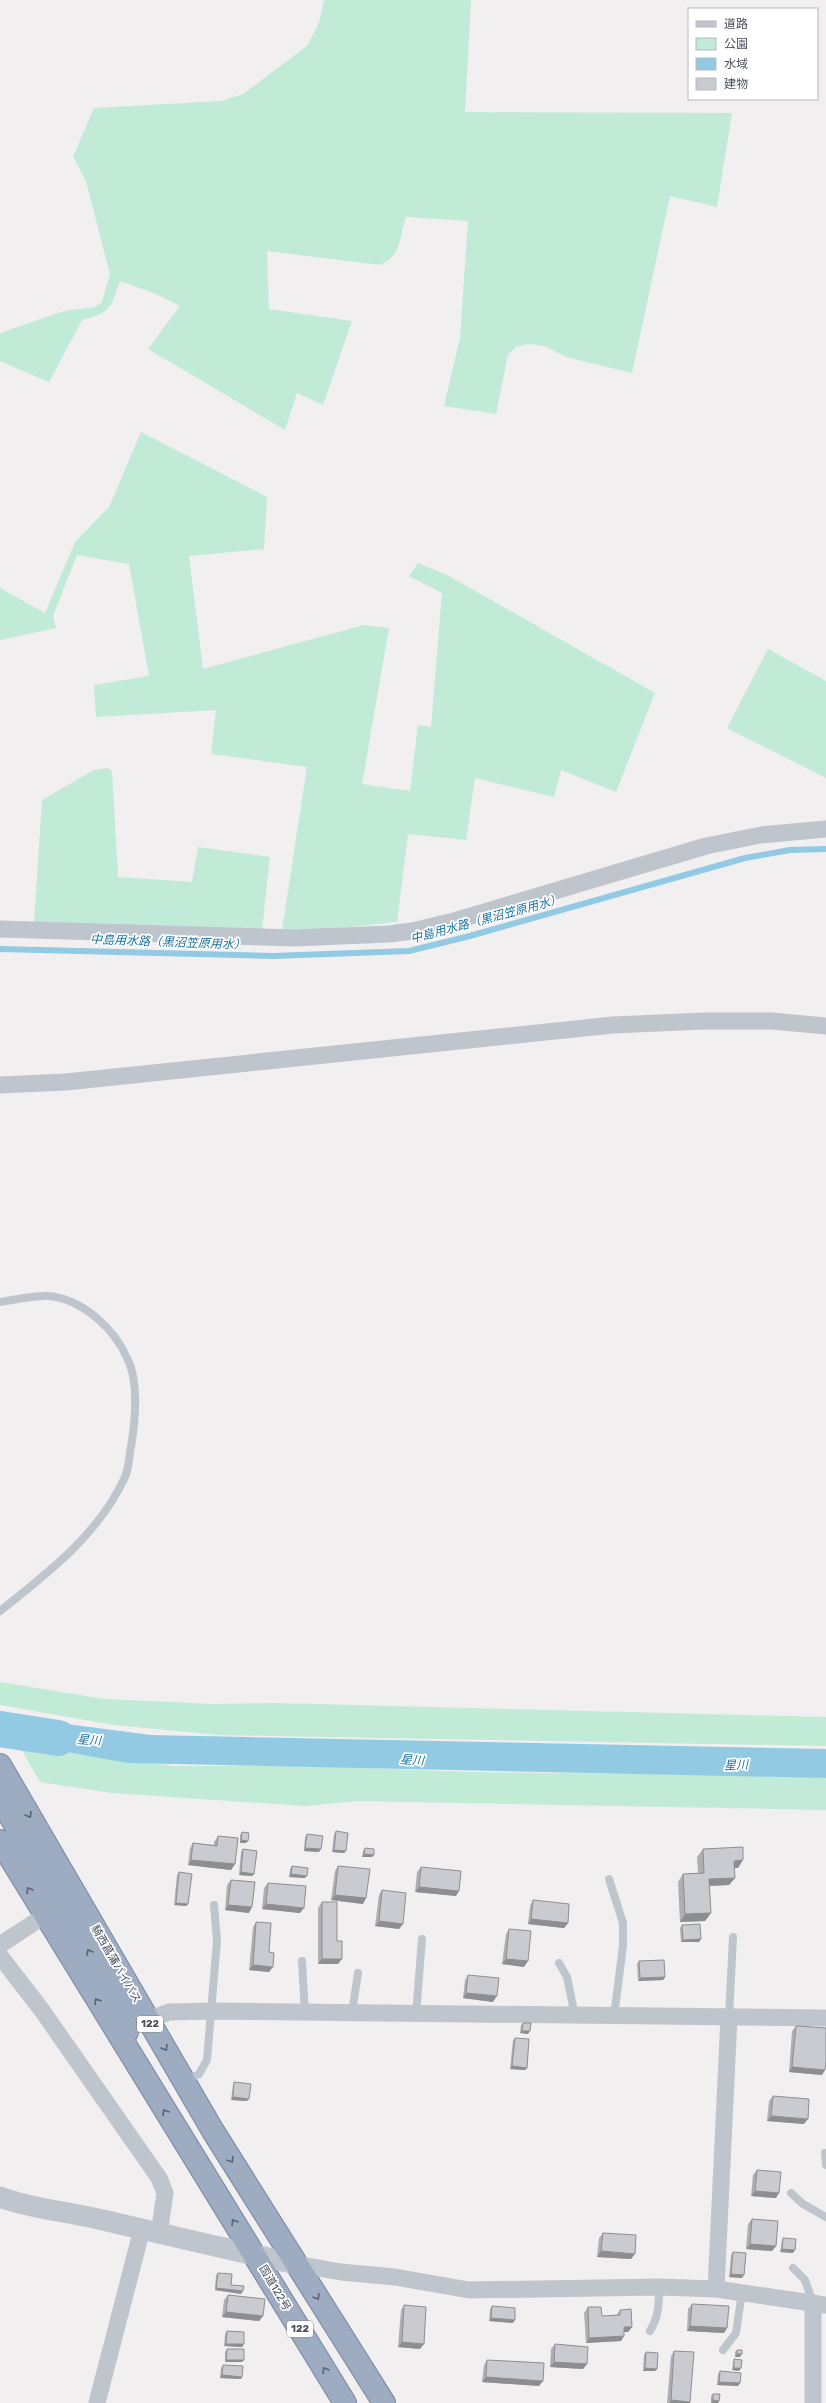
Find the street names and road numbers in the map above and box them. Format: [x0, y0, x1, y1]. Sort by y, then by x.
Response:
street label: 騎西菖蒲バイパス [88, 1923, 144, 2005]
road number: 122 [137, 2016, 163, 2032]
street label: 国道122号 [256, 2263, 294, 2313]
road number: 122 [287, 2321, 313, 2337]

